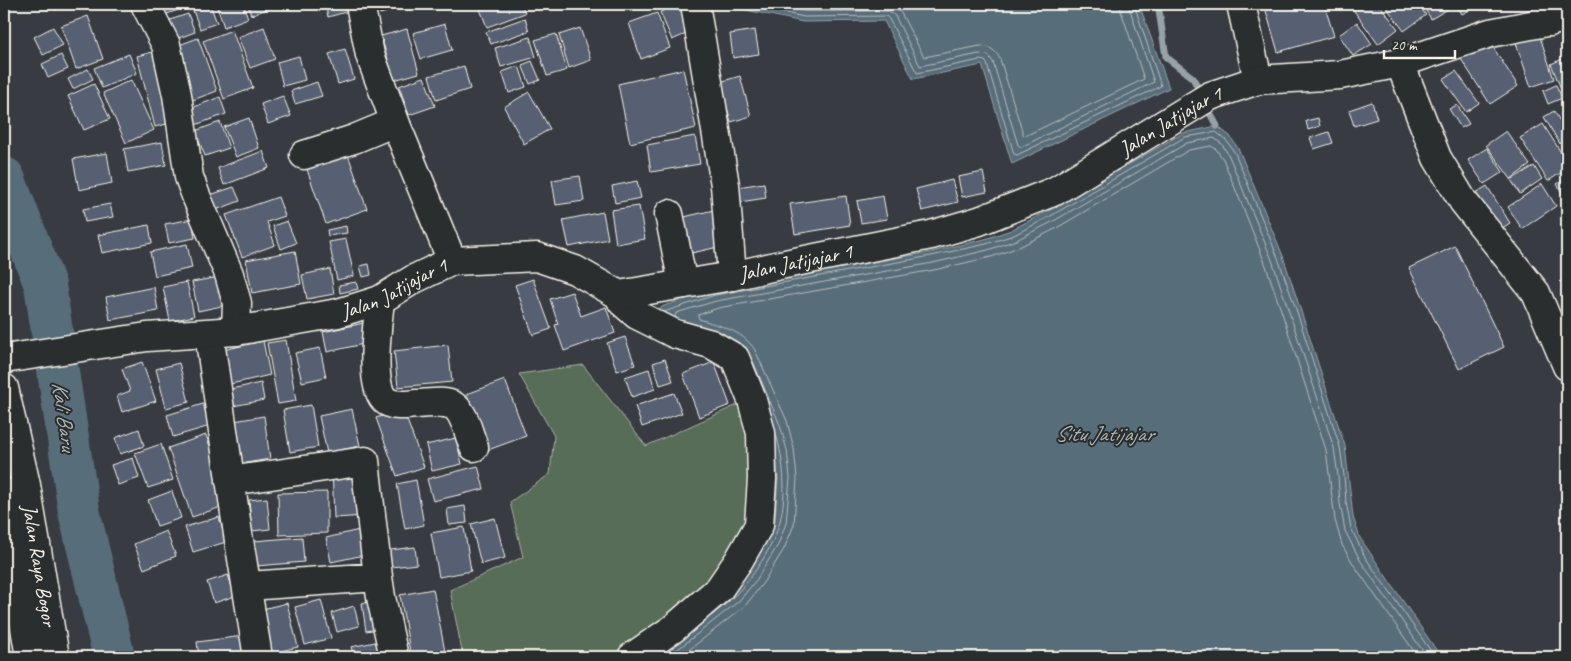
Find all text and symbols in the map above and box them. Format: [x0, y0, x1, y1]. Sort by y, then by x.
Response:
scale bar [1384, 28, 1455, 60]
text: 20 m [1391, 36, 1418, 55]
street label: Jalan Jatijajar 1 [1113, 80, 1226, 162]
street label: Jalan Jatijajar 1 [735, 238, 856, 287]
street label: Jalan Jatijajar 1 [337, 251, 453, 325]
water label: Kali Baru [45, 380, 83, 456]
water label: Situ Jatijajar [1055, 420, 1156, 448]
street label: Jalan Raya Bogor [16, 502, 63, 630]

